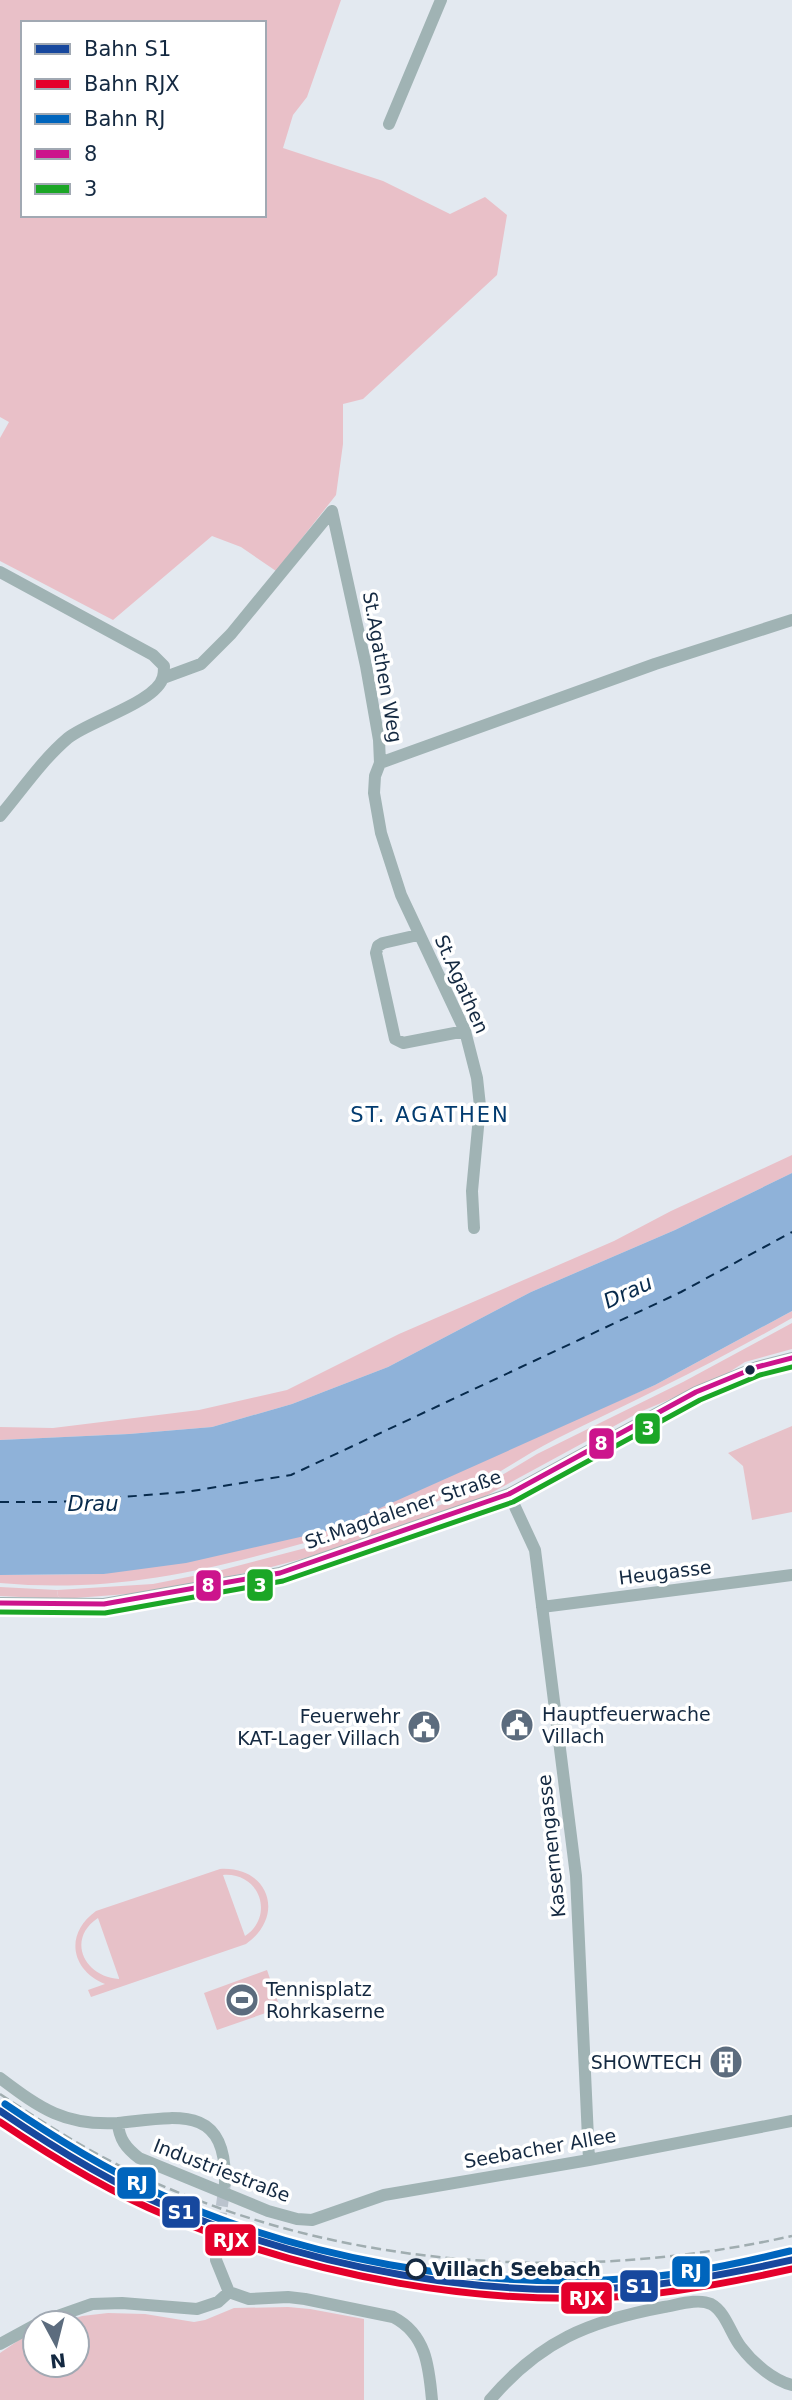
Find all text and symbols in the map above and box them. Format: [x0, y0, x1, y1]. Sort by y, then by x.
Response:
legend [21, 21, 266, 217]
text: Bahn S1 [84, 37, 171, 61]
text: Bahn RJX [84, 72, 180, 96]
text: Bahn RJ [84, 107, 165, 131]
text: 8 [84, 142, 97, 166]
text: 3 [84, 177, 97, 201]
street label: St.Agathen Weg [359, 590, 407, 744]
street label: St.Agathen [430, 931, 494, 1037]
district label: ST. AGATHEN [350, 1103, 510, 1127]
water label: Drau [600, 1270, 656, 1314]
unlabelled marker [743, 1363, 757, 1377]
line badge: 3 [634, 1412, 661, 1445]
text: 3 [641, 1417, 655, 1439]
line badge: 8 [588, 1427, 615, 1460]
text: 8 [594, 1432, 608, 1454]
street label: St.Magdalener Straße [302, 1465, 504, 1553]
water label: Drau [68, 1492, 118, 1516]
street label: Heugasse [617, 1555, 713, 1589]
line badge: 3 [246, 1568, 274, 1602]
line badge: 8 [195, 1569, 222, 1602]
text: 8 [201, 1574, 215, 1596]
text: 3 [253, 1574, 267, 1596]
place label: Hauptfeuerwache Villach [542, 1703, 711, 1747]
place label: Feuerwehr KAT-Lager Villach [237, 1705, 400, 1749]
public building icon: Hauptfeuerwache Villach [498, 1706, 536, 1744]
public building icon: Feuerwehr KAT-Lager Villach [405, 1708, 443, 1746]
street label: Kasernengasse [533, 1773, 569, 1919]
place label: Tennisplatz Rohrkaserne [265, 1978, 385, 2022]
sports icon: Tennisplatz Rohrkaserne [223, 1981, 261, 2019]
building icon: SHOWTECH [707, 2043, 745, 2081]
place label: SHOWTECH [591, 2051, 702, 2073]
street label: Seebacher Allee [462, 2124, 618, 2172]
street label: Industriestraße [151, 2134, 293, 2206]
line badge: RJ [116, 2166, 157, 2200]
text: RJ [126, 2172, 148, 2194]
line badge: S1 [161, 2195, 201, 2229]
text: S1 [168, 2201, 194, 2223]
line badge: RJX [204, 2223, 257, 2257]
text: RJX [213, 2229, 250, 2251]
line badge: RJ [671, 2255, 711, 2288]
place label: Villach Seebach [432, 2258, 601, 2280]
marker: Villach Seebach [406, 2259, 426, 2279]
text: RJ [680, 2260, 702, 2282]
line badge: S1 [619, 2269, 659, 2303]
text: S1 [626, 2275, 652, 2297]
line badge: RJX [560, 2281, 613, 2315]
text: RJX [569, 2287, 606, 2309]
north arrow [21, 2309, 91, 2379]
text: N [49, 2349, 67, 2373]

